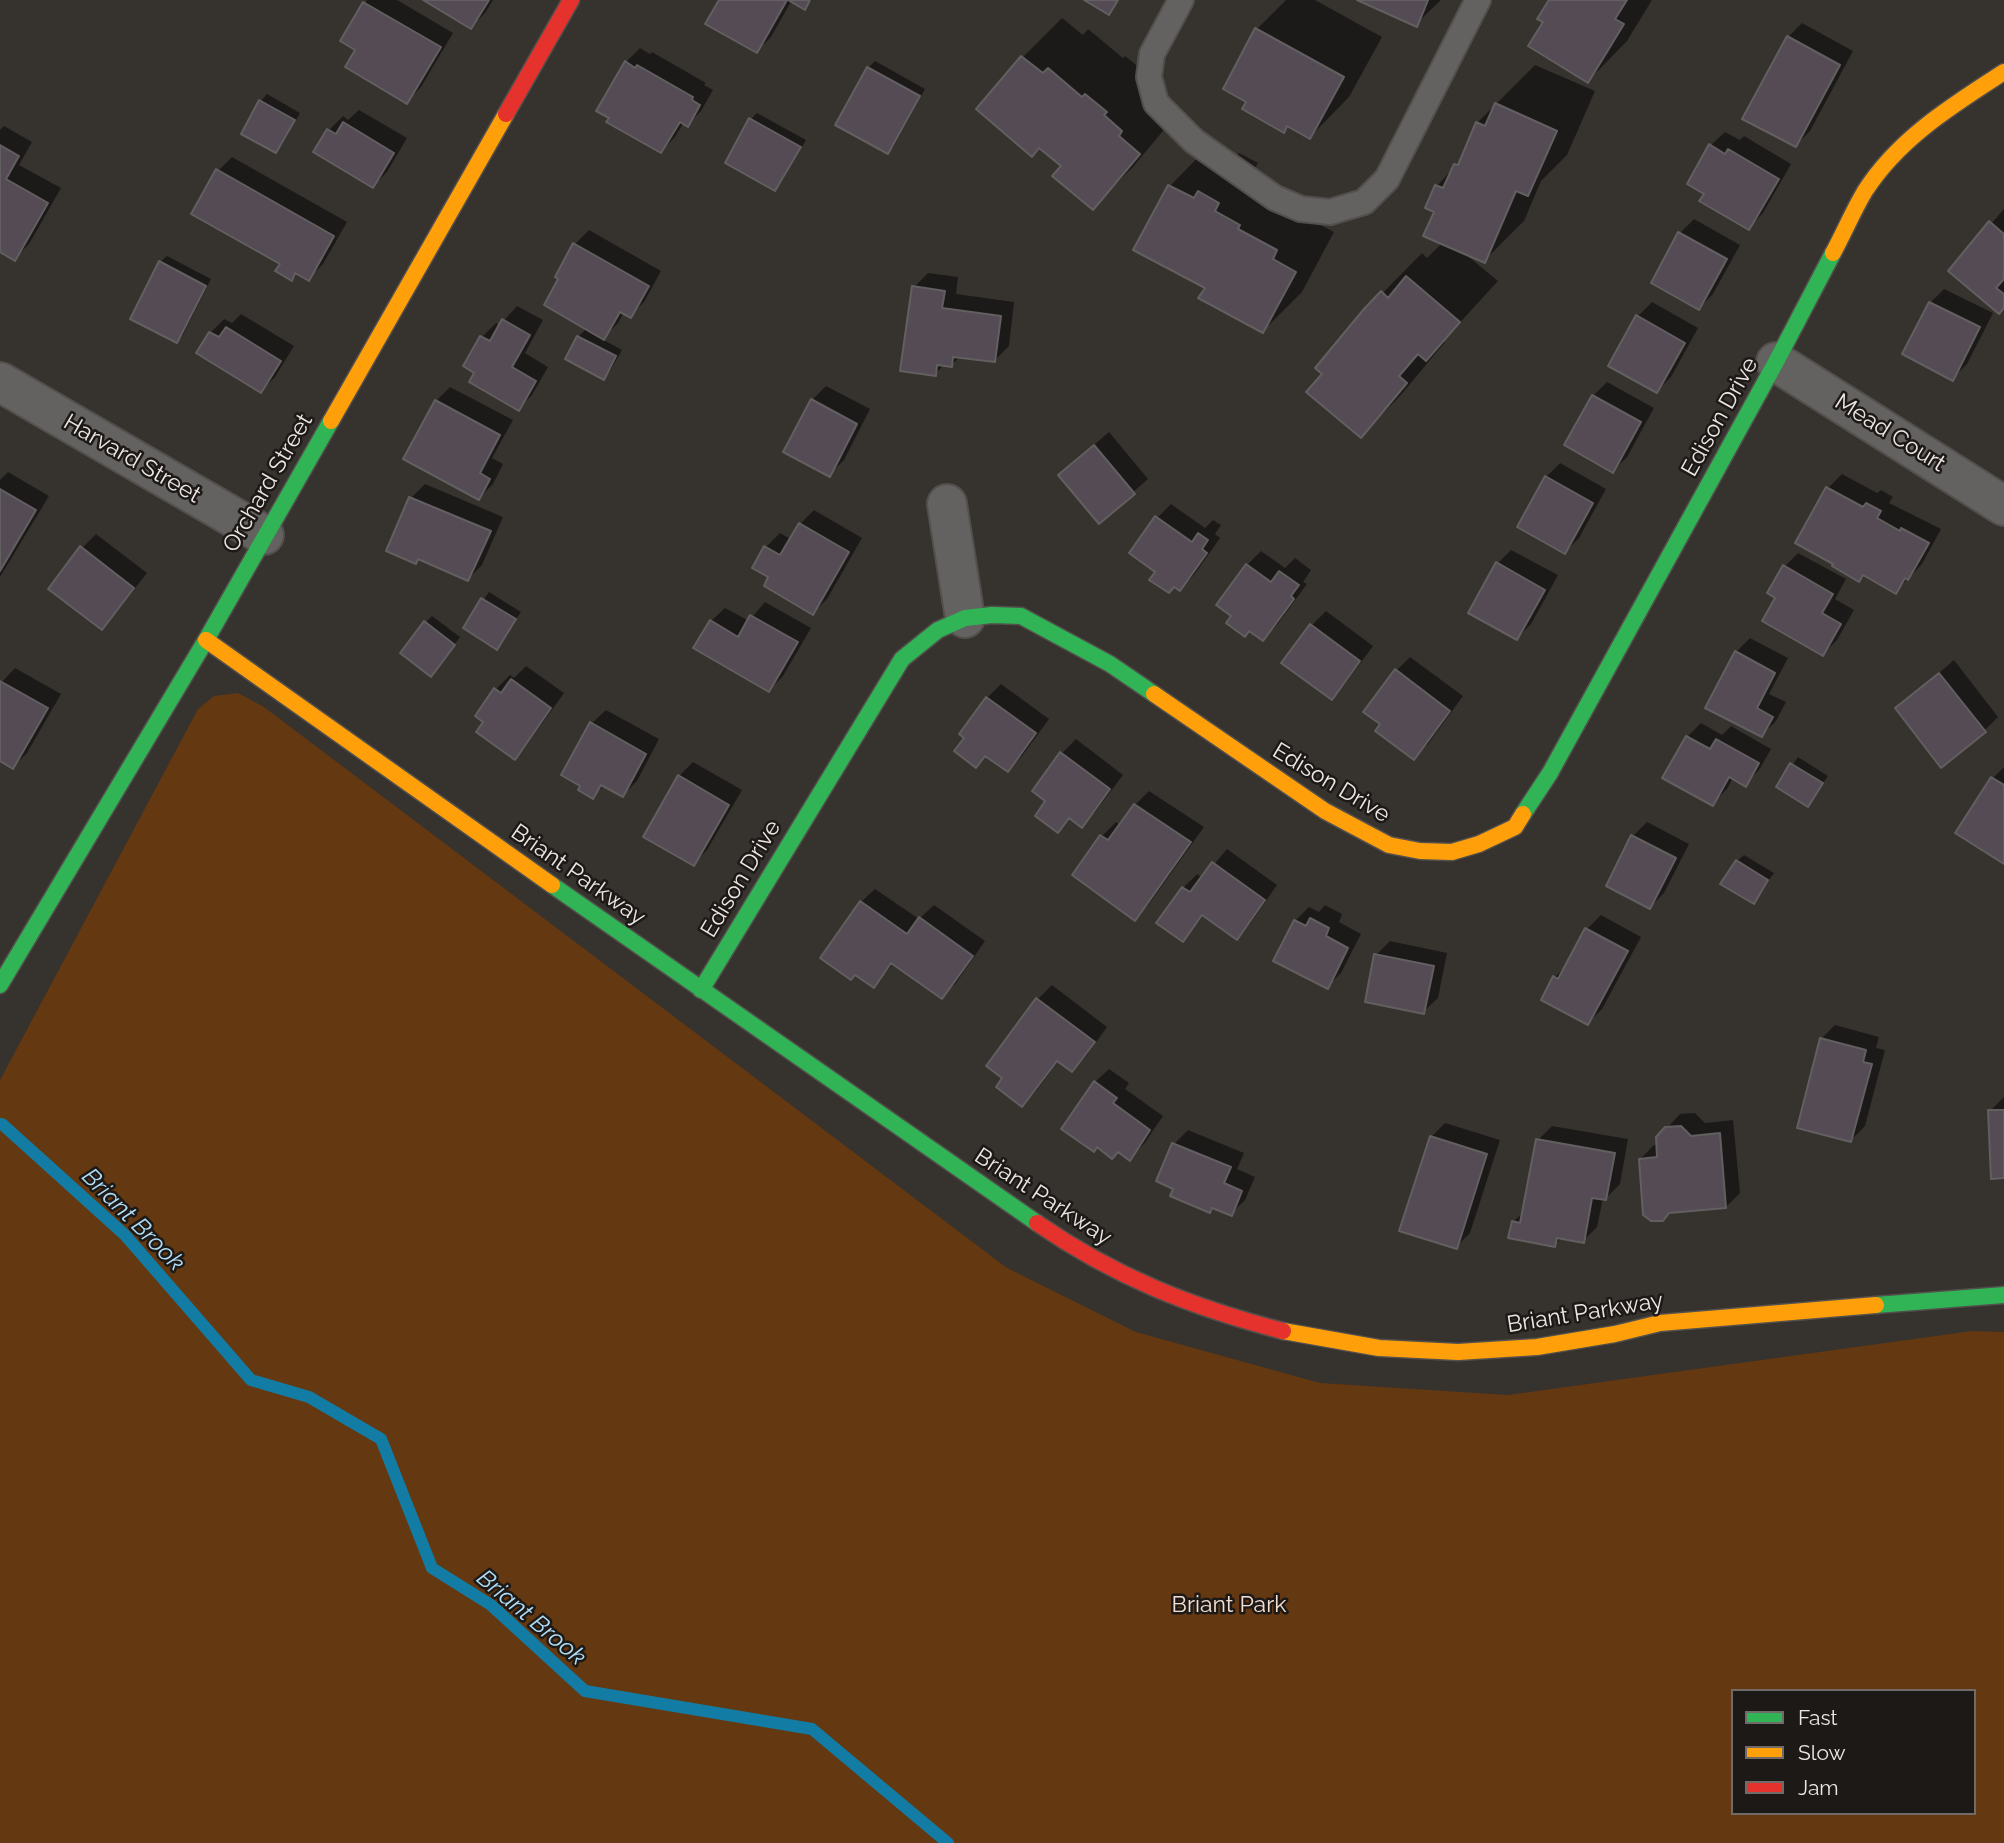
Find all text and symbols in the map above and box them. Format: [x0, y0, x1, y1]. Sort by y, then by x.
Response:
street label: Edison Drive [1676, 353, 1764, 481]
street label: Mead Court [1830, 388, 1950, 478]
street label: Harvard Street [59, 409, 205, 509]
street label: Orchard Street [217, 409, 319, 557]
street label: Edison Drive [1267, 737, 1395, 829]
street label: Edison Drive [695, 815, 787, 943]
street label: Briant Parkway [505, 818, 651, 932]
street label: Briant Parkway [969, 1142, 1117, 1252]
water label: Briant Brook [76, 1163, 190, 1277]
street label: Briant Parkway [1505, 1287, 1665, 1339]
water label: Briant Brook [471, 1564, 591, 1672]
park label: Briant Park [1172, 1591, 1286, 1619]
legend [1731, 1689, 1976, 1815]
text: Fast [1798, 1705, 1838, 1730]
text: Slow [1798, 1740, 1846, 1765]
text: Jam [1798, 1775, 1839, 1800]

